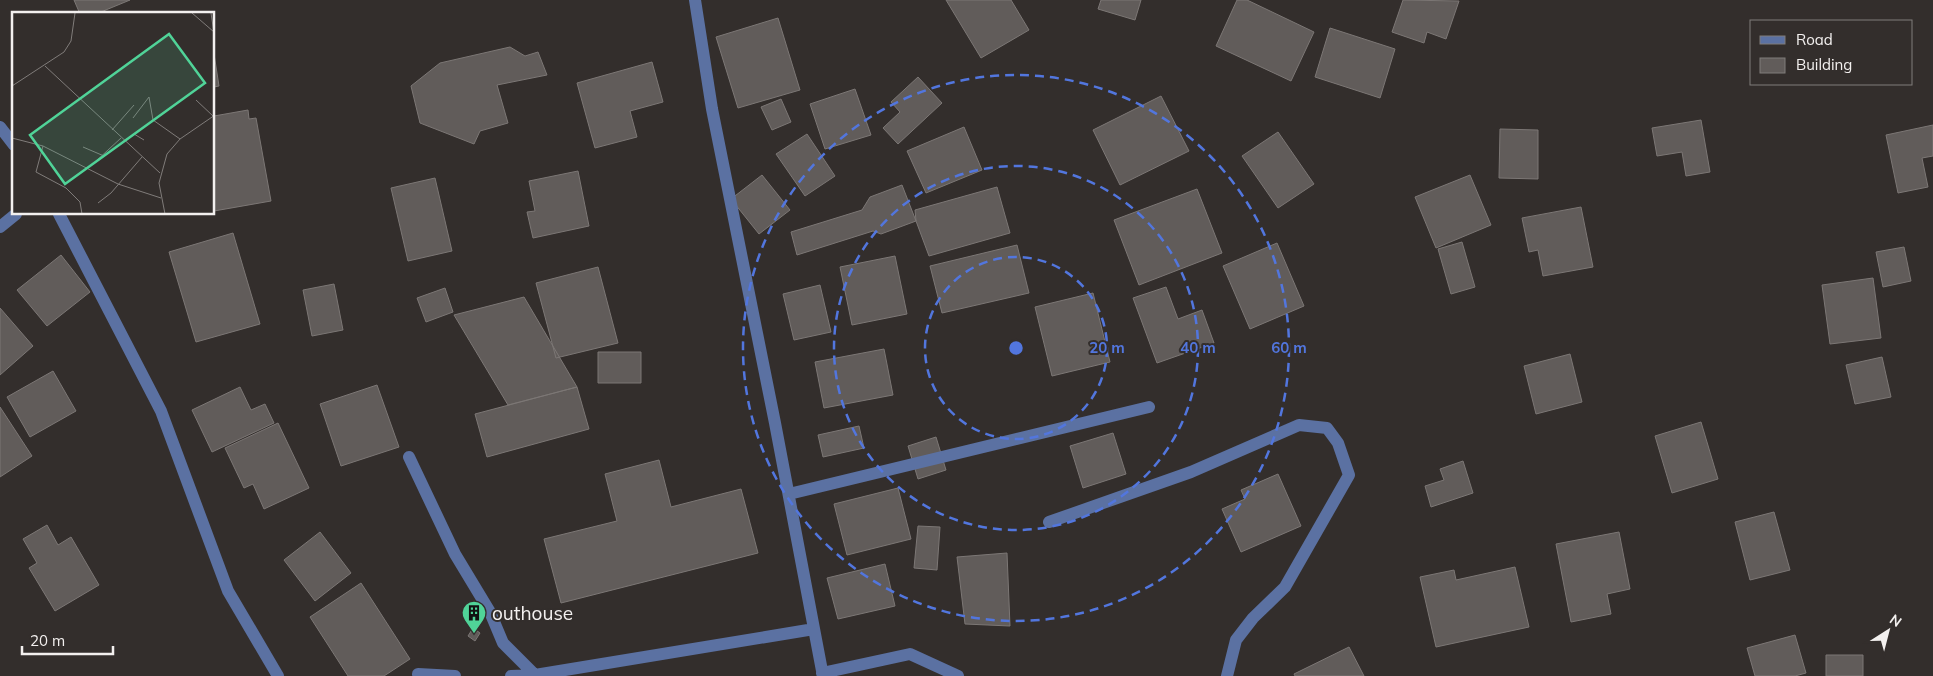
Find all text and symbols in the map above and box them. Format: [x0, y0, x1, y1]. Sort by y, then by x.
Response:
inset map [12, 12, 215, 215]
legend [1750, 20, 1913, 85]
text: Road [1796, 30, 1833, 49]
text: Building [1796, 55, 1852, 74]
text: 20 m [1089, 338, 1125, 357]
text: 40 m [1180, 338, 1216, 357]
text: 60 m [1271, 338, 1307, 357]
centre of rings [1007, 339, 1025, 357]
building icon: outhouse [461, 600, 487, 634]
place label: outhouse [492, 601, 573, 625]
north arrow [1863, 606, 1913, 656]
text: N [1886, 610, 1905, 631]
scale bar [22, 624, 114, 656]
text: 20 m [30, 631, 65, 650]

